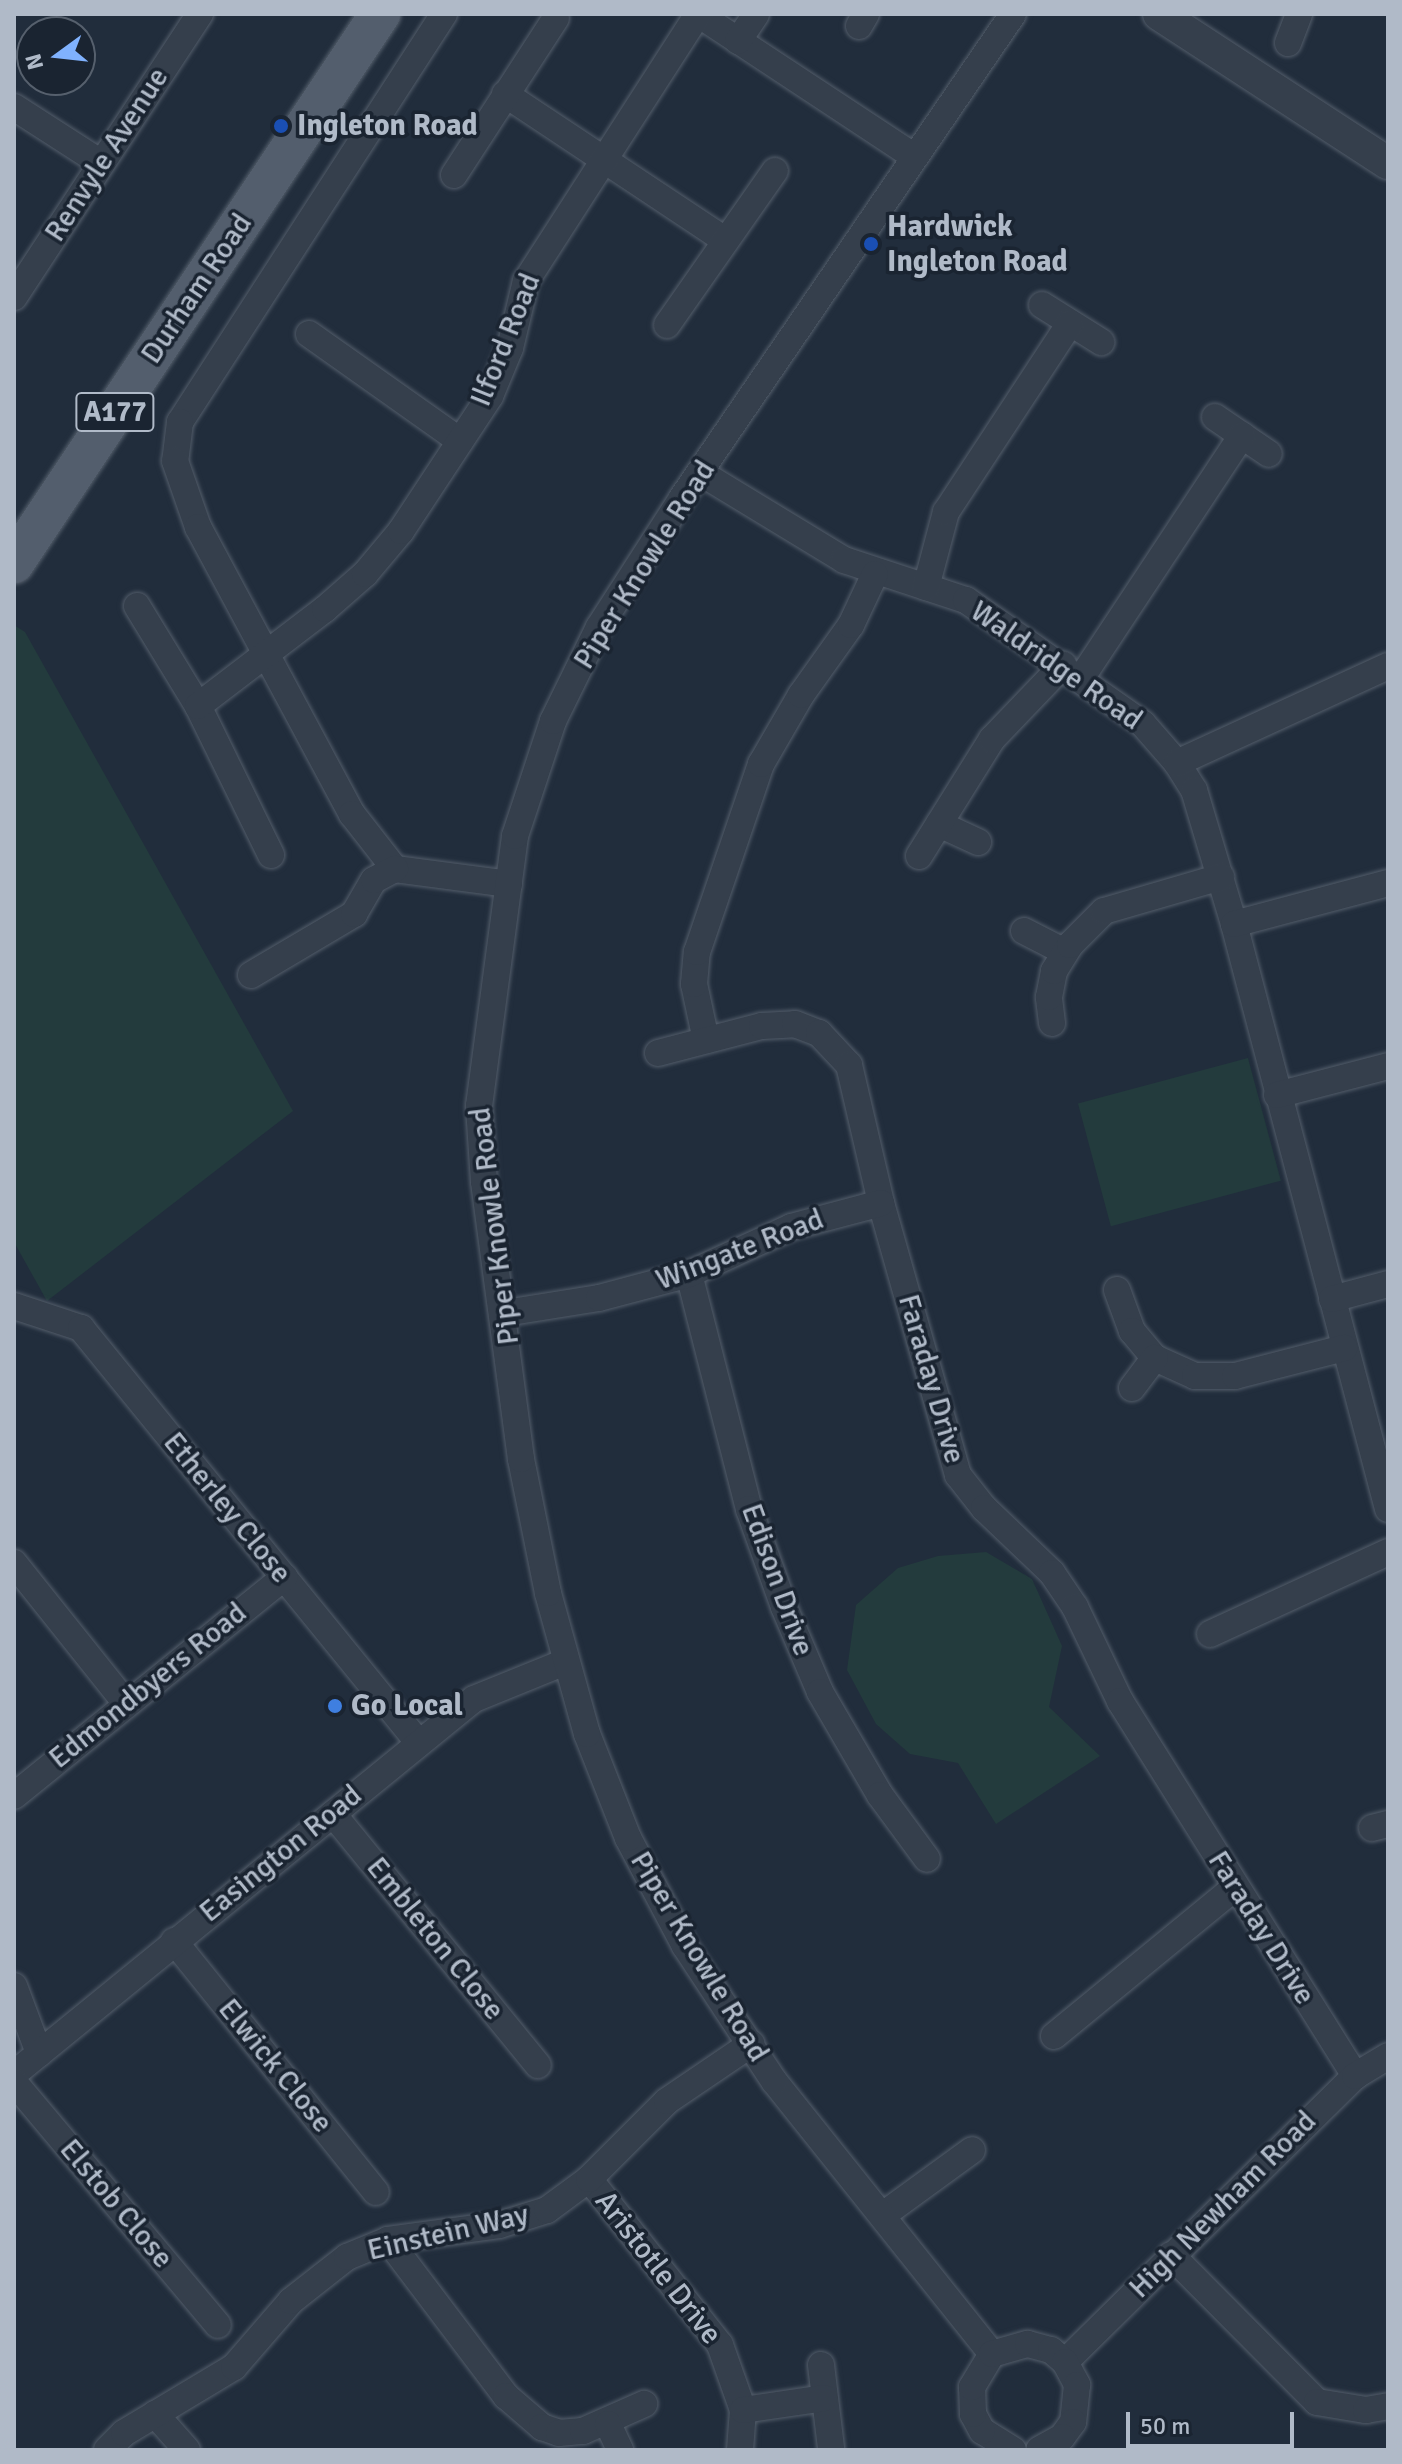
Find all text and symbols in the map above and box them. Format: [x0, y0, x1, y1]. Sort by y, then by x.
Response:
north arrow [16, 16, 96, 96]
text: N [19, 51, 49, 73]
street label: Renvyle Avenue [37, 61, 177, 249]
place label: Ingleton Road [297, 108, 478, 144]
marker: Ingleton Road [272, 117, 290, 135]
street label: Durham Road [134, 207, 260, 371]
place label: Hardwick Ingleton Road [887, 209, 1068, 280]
marker: Hardwick Ingleton Road [862, 235, 880, 253]
street label: Ilford Road [463, 268, 549, 412]
road number: A177 [75, 388, 155, 436]
street label: Piper Knowle Road [566, 454, 724, 676]
street label: Waldridge Road [963, 593, 1149, 739]
street label: Piper Knowle Road [463, 1105, 527, 1347]
street label: Wingate Road [651, 1202, 829, 1298]
street label: Faraday Drive [890, 1290, 972, 1468]
street label: Etherley Close [155, 1425, 299, 1591]
street label: Edison Drive [733, 1499, 821, 1661]
street label: Edmondbyers Road [42, 1595, 254, 1777]
place label: Go Local [351, 1688, 463, 1724]
marker: Go Local [326, 1697, 344, 1715]
street label: Easington Road [193, 1778, 369, 1930]
street label: Piper Knowle Road [622, 1845, 776, 2069]
street label: Faraday Drive [1200, 1845, 1322, 2011]
street label: Embleton Close [358, 1850, 512, 2028]
street label: Elwick Close [210, 1992, 340, 2140]
street label: High Newham Road [1122, 2104, 1324, 2306]
street label: Elstob Close [52, 2132, 180, 2276]
street label: Aristotle Drive [587, 2184, 729, 2352]
street label: Einstein Way [364, 2197, 532, 2269]
scale bar [1130, 2396, 1298, 2446]
text: 50 m [1140, 2411, 1190, 2441]

